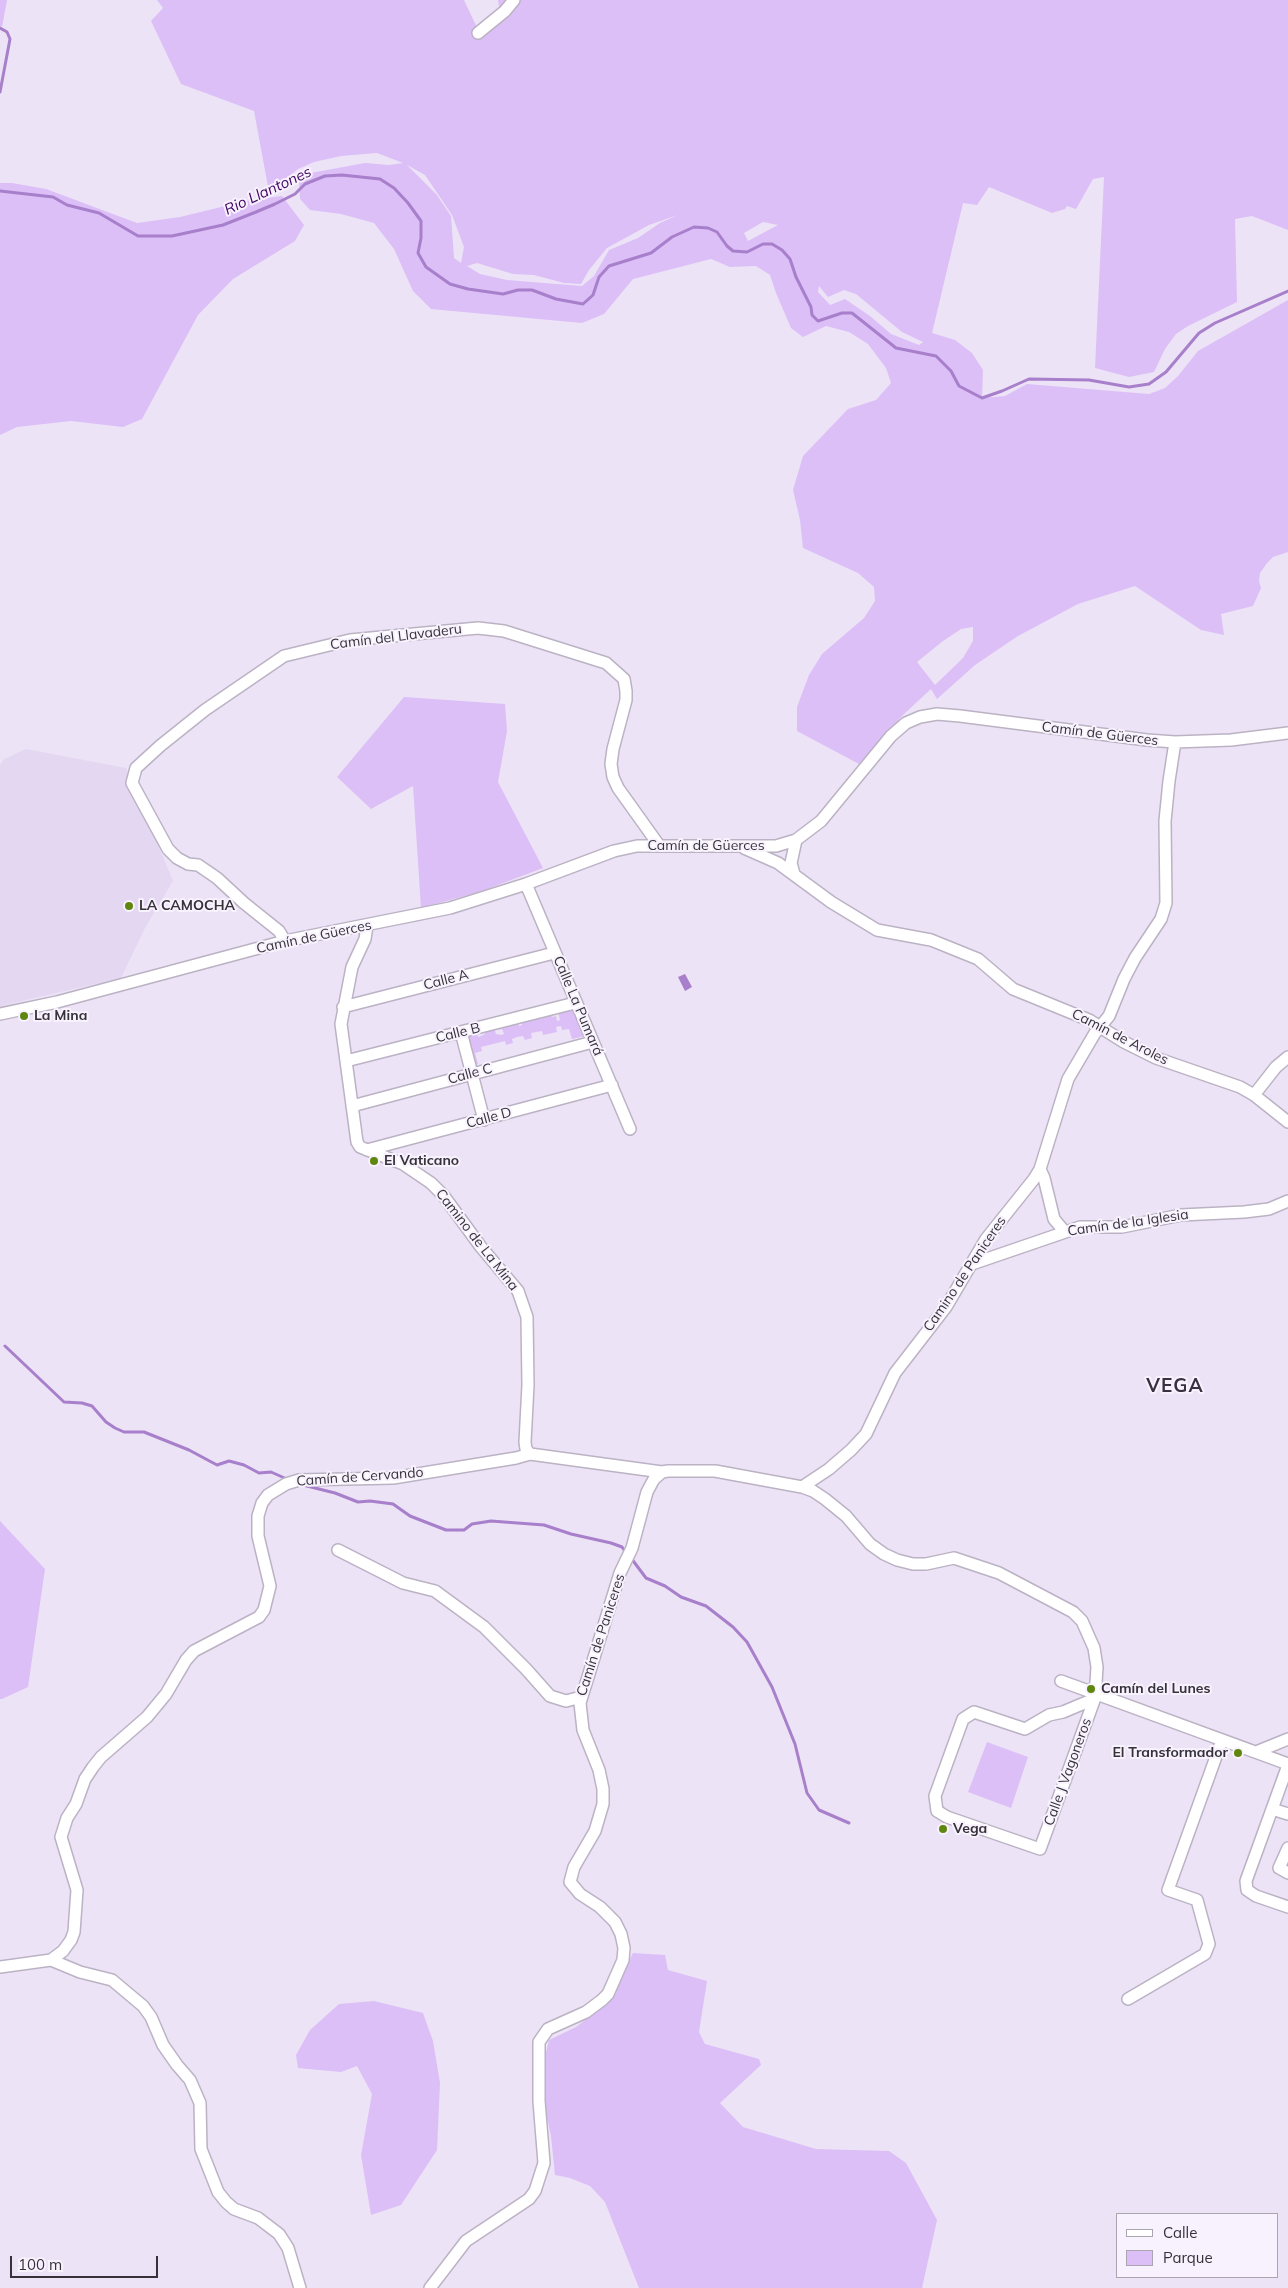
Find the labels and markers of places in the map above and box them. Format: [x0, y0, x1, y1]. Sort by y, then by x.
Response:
place label: LA CAMOCHA [139, 898, 235, 914]
marker: LA CAMOCHA [123, 900, 135, 912]
place label: La Mina [34, 1008, 87, 1024]
marker: La Mina [18, 1010, 30, 1022]
place label: El Vaticano [384, 1153, 459, 1169]
marker: El Vaticano [368, 1155, 380, 1167]
place label: Camín del Lunes [1101, 1681, 1211, 1697]
marker: Camín del Lunes [1085, 1683, 1097, 1695]
place label: El Transformador [1113, 1745, 1228, 1761]
marker: El Transformador [1232, 1747, 1244, 1759]
place label: Vega [953, 1821, 987, 1837]
marker: Vega [937, 1823, 949, 1835]

